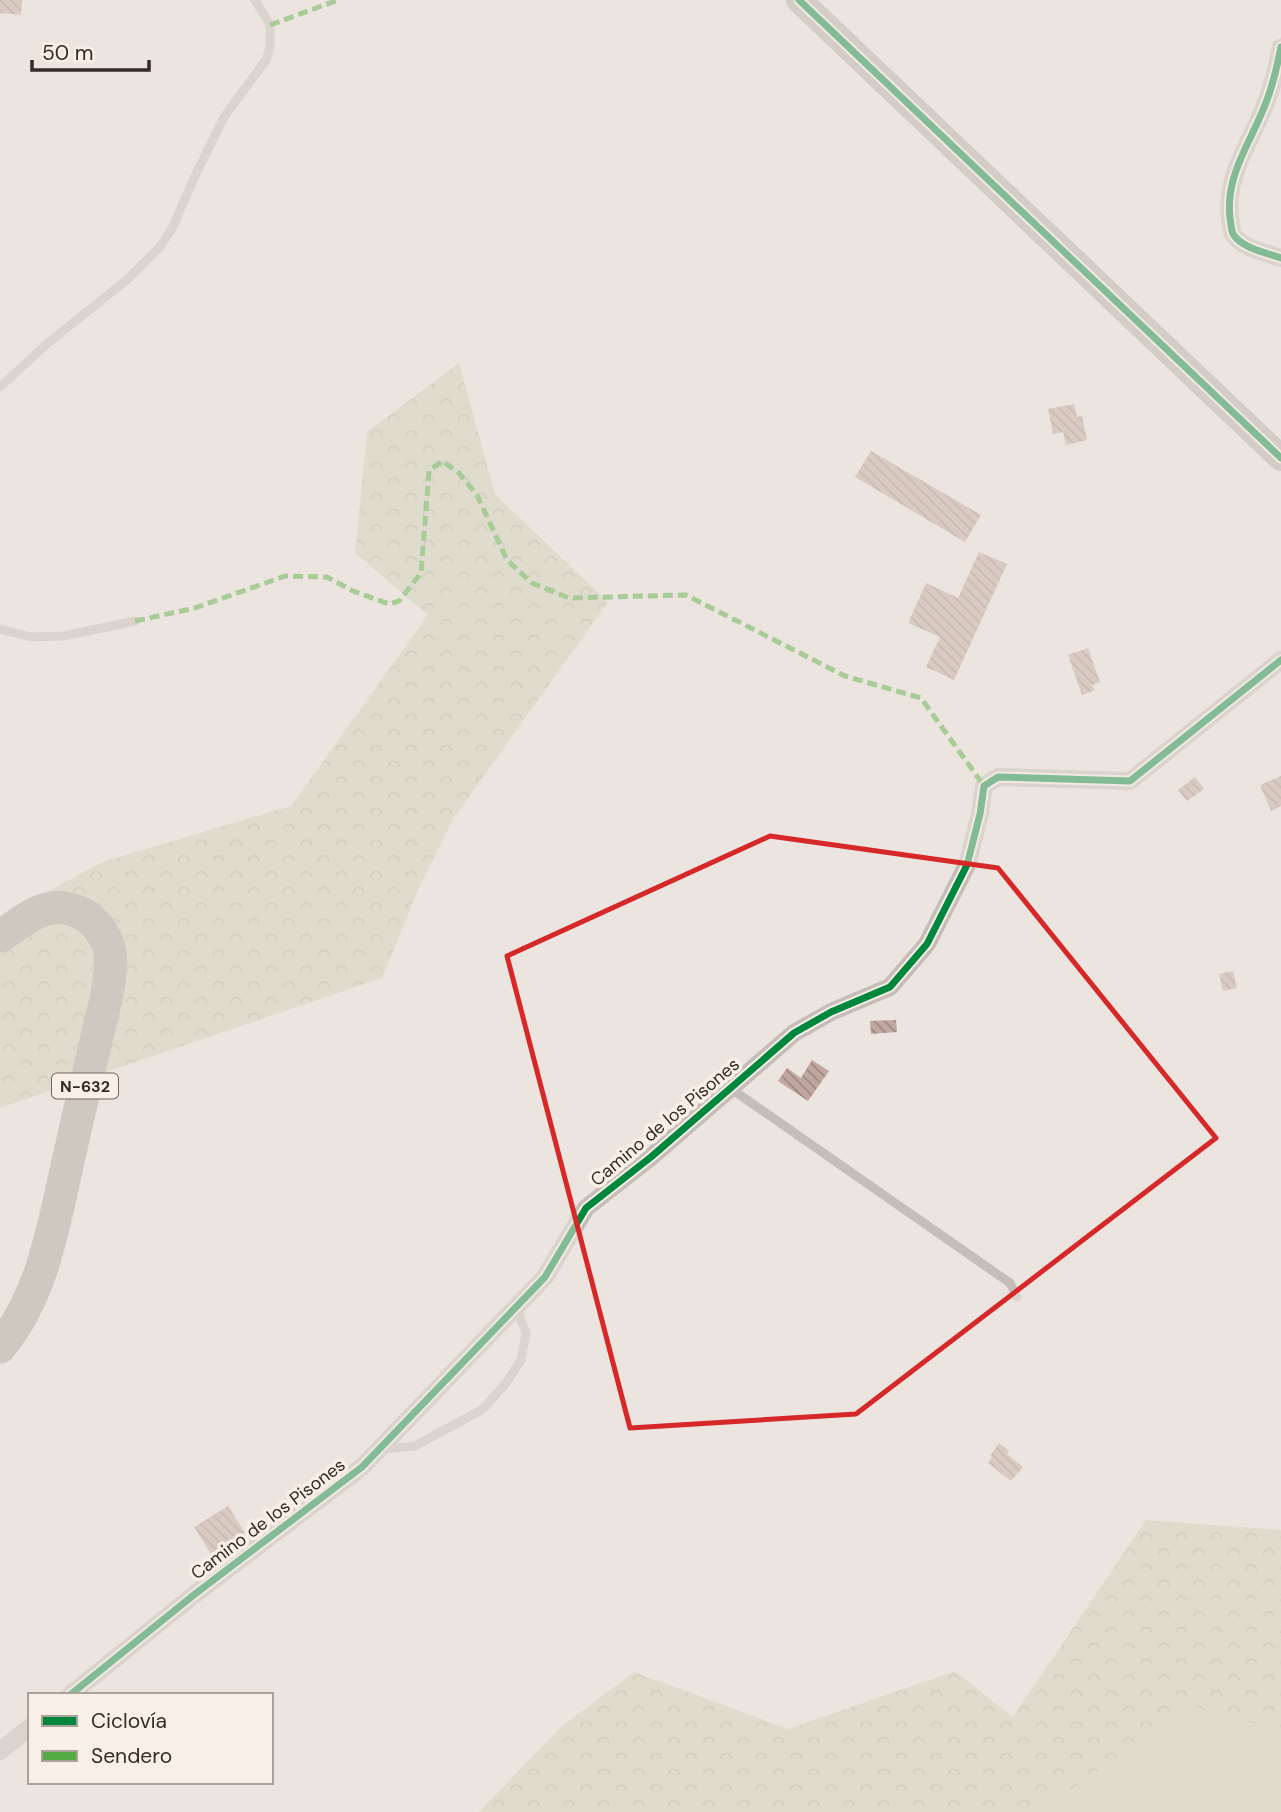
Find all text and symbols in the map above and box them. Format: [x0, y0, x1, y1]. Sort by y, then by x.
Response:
scale bar [32, 28, 149, 72]
text: 50 m [42, 39, 93, 67]
street label: Camino de los Pisones [585, 1052, 745, 1192]
road number: N-632 [52, 1074, 118, 1098]
street label: Camino de los Pisones [186, 1453, 350, 1585]
legend [28, 1693, 273, 1784]
text: Ciclovía [91, 1707, 167, 1735]
text: Sendero [91, 1742, 172, 1770]

